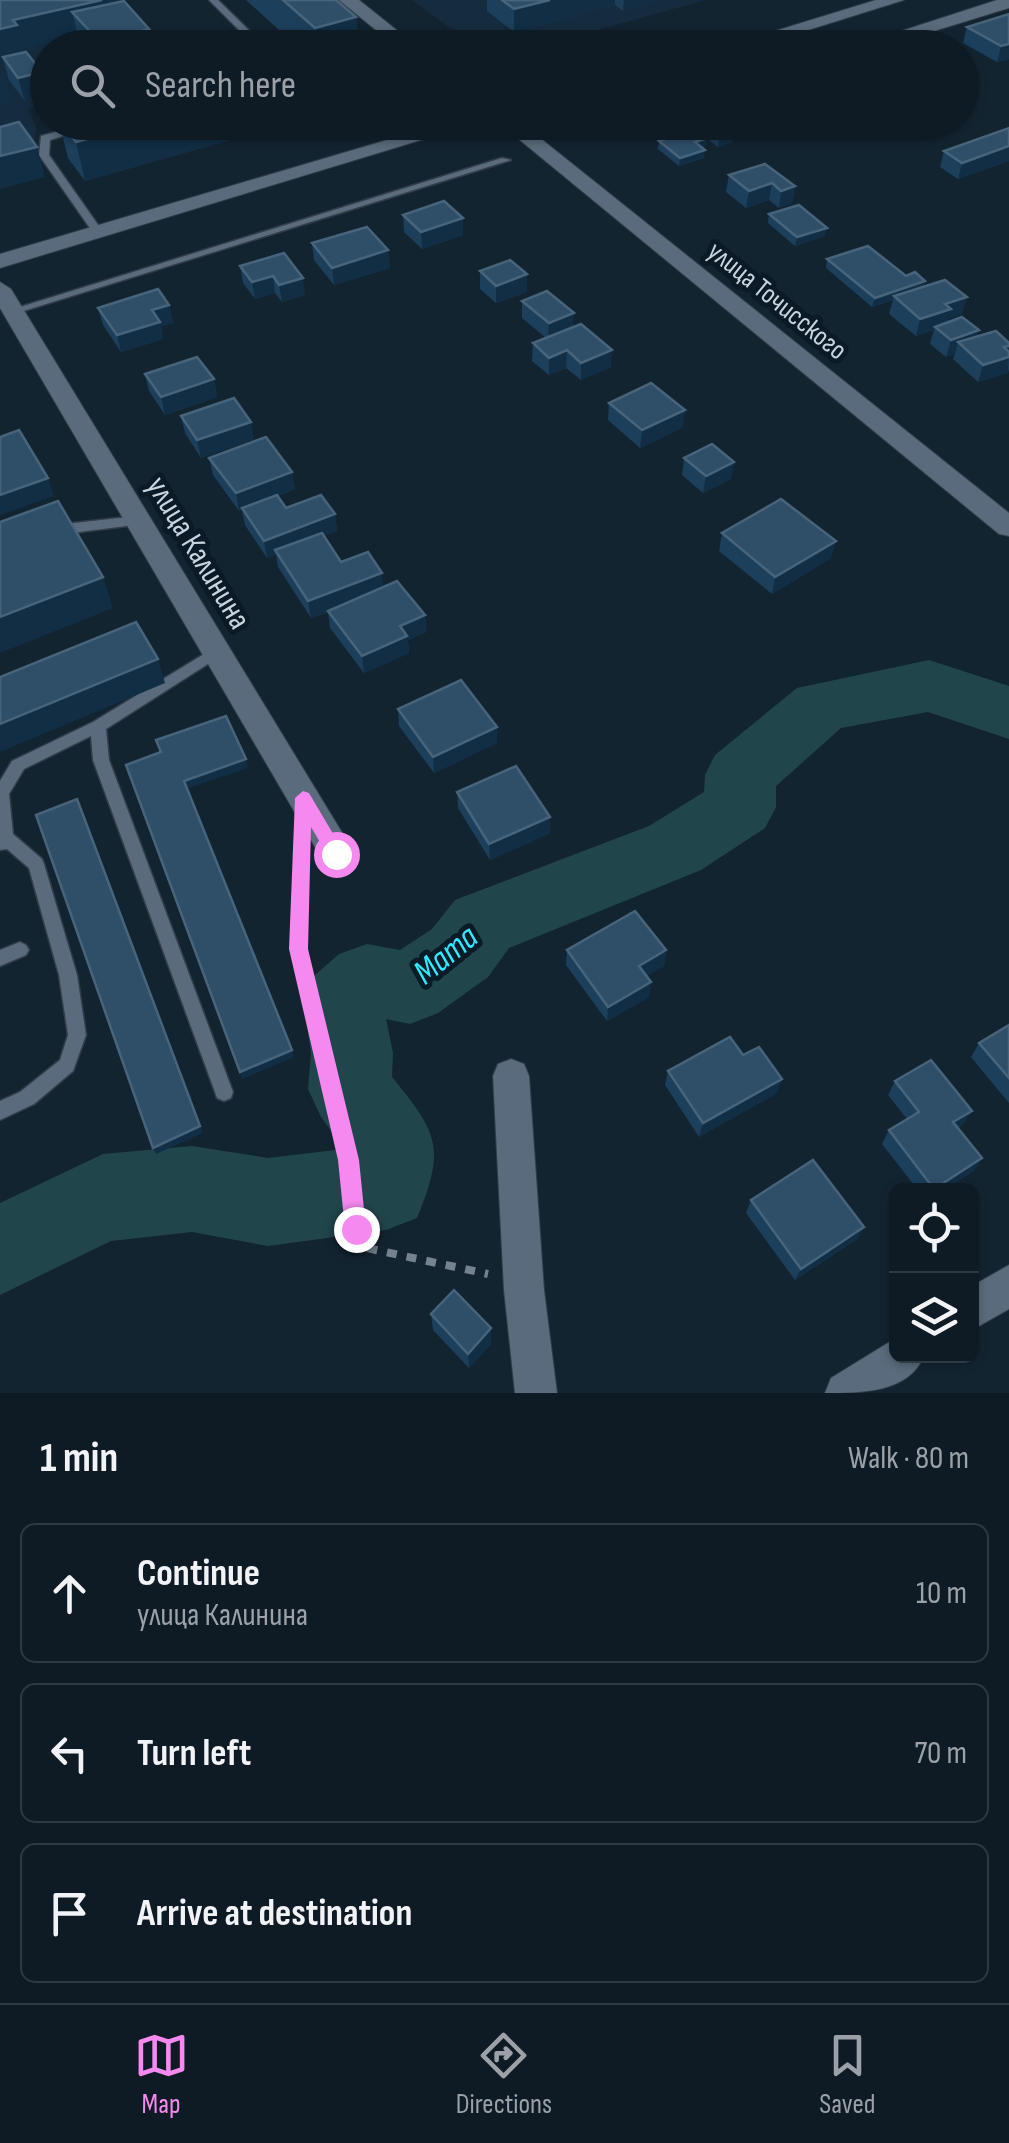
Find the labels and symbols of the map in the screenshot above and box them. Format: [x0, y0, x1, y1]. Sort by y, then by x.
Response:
street label: улица Точисского [701, 235, 853, 367]
street label: улица Калинина [137, 470, 259, 636]
route start [314, 832, 360, 878]
water label: Мата [405, 916, 487, 994]
route end [334, 1207, 380, 1253]

